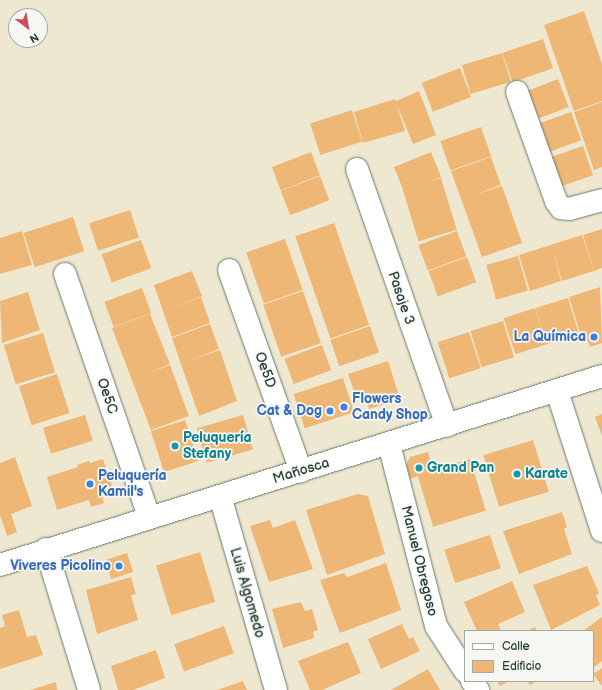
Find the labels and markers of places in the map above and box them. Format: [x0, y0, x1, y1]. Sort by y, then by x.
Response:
place label: La Química [513, 329, 586, 345]
marker: La Química [589, 332, 599, 342]
place label: Flowers Candy Shop [352, 391, 428, 424]
marker: Flowers Candy Shop [339, 402, 349, 412]
place label: Cat & Dog [257, 403, 322, 419]
marker: Cat & Dog [325, 406, 335, 416]
place label: Peluquería Stefany [183, 430, 252, 462]
marker: Peluquería Stefany [170, 441, 180, 451]
place label: Grand Pan [427, 460, 494, 476]
marker: Grand Pan [414, 463, 424, 473]
place label: Karate [525, 466, 568, 482]
place label: Peluquería Kamil's [98, 468, 167, 500]
marker: Karate [512, 469, 522, 479]
marker: Peluquería Kamil's [85, 479, 95, 489]
place label: Viveres Picolino [10, 558, 111, 574]
marker: Viveres Picolino [114, 561, 124, 571]

